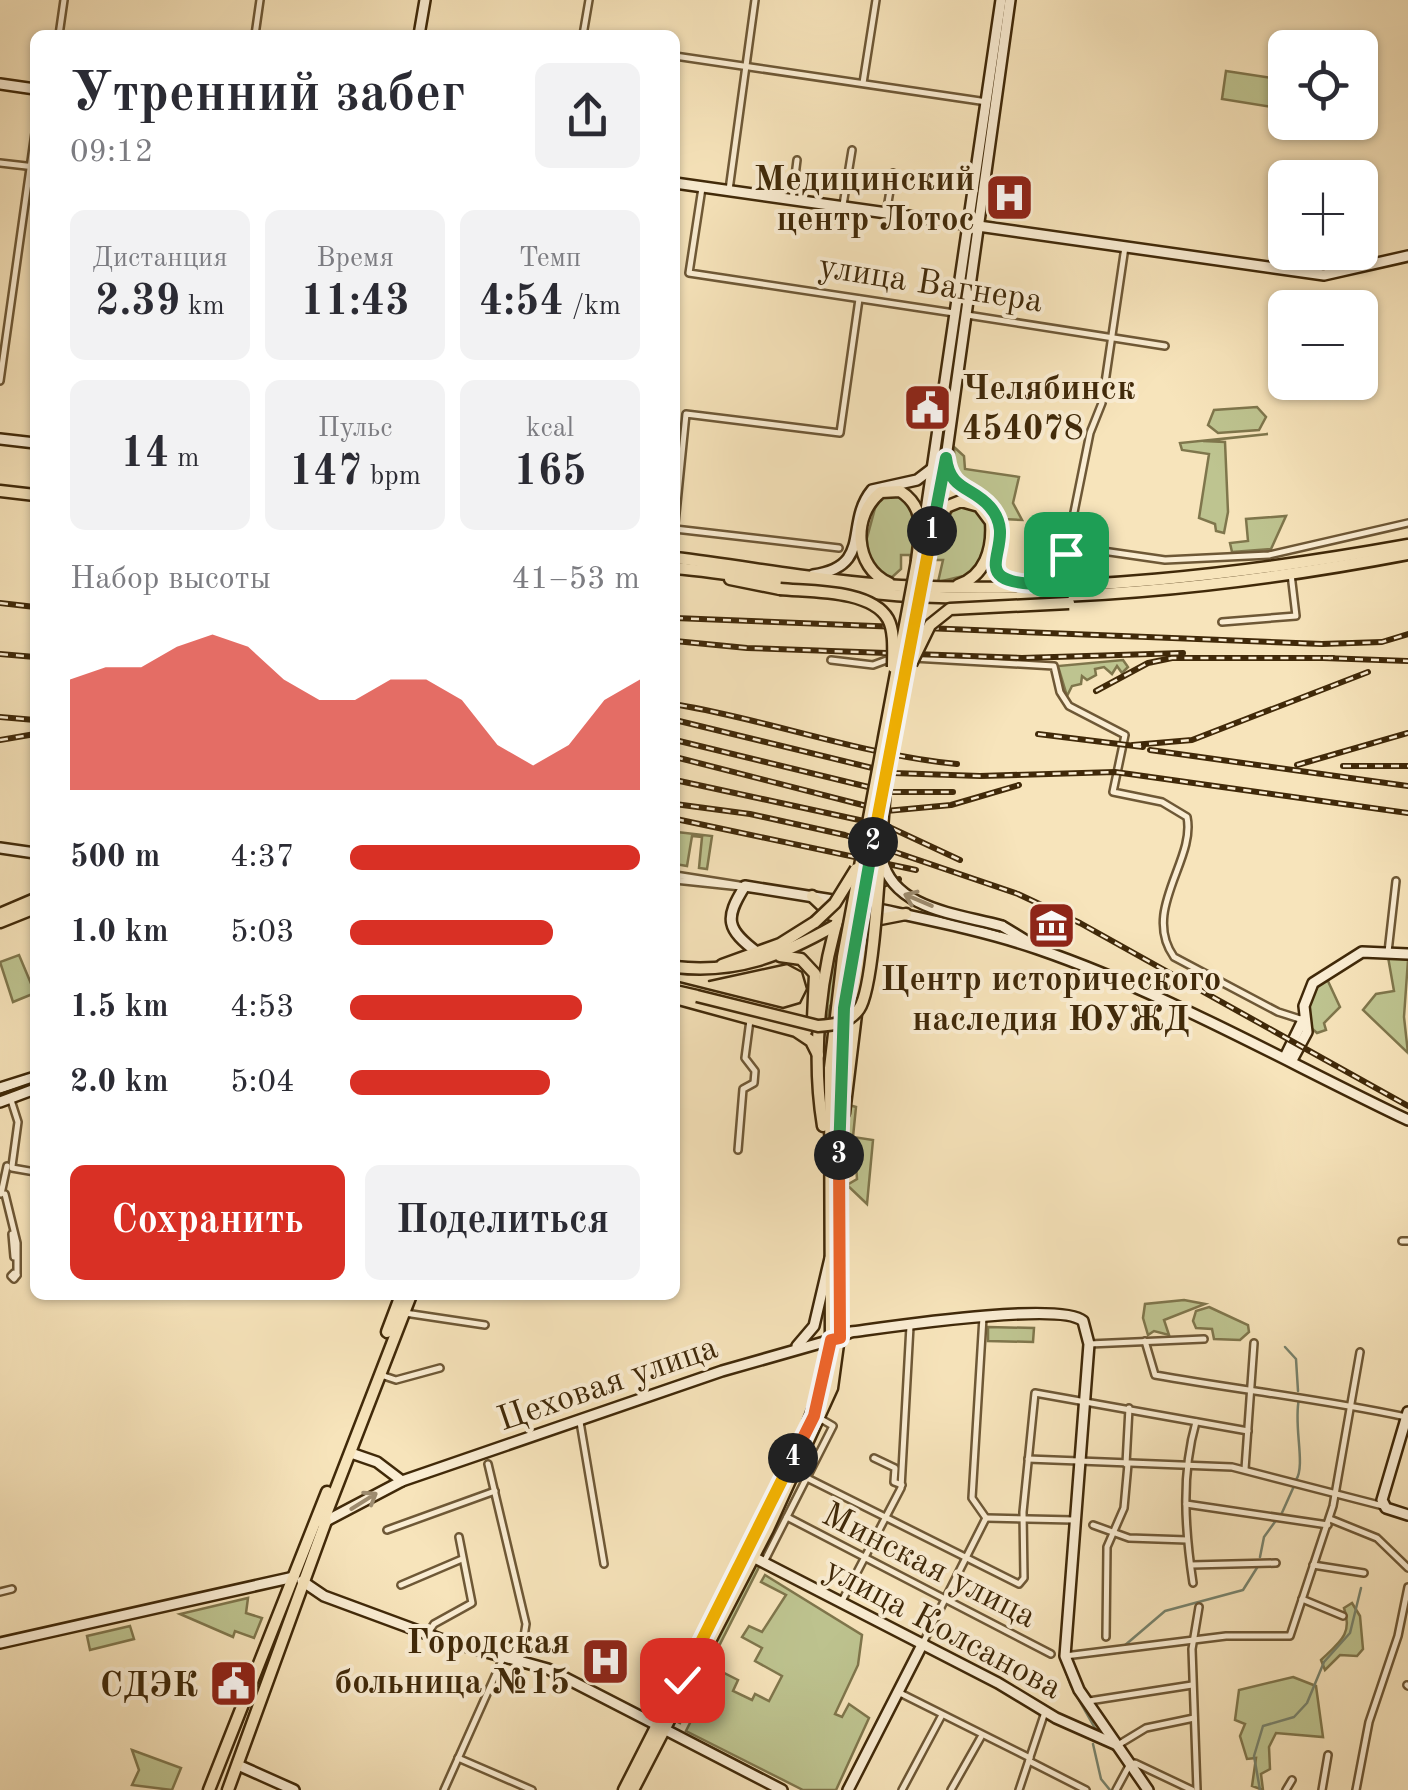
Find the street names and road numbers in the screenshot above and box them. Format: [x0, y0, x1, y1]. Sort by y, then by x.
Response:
street label: улица Вагнера [816, 249, 1045, 319]
street label: Цеховая улица [493, 1330, 722, 1438]
street label: Минская улица [816, 1497, 1042, 1635]
street label: улица Колсанова [819, 1552, 1067, 1706]

